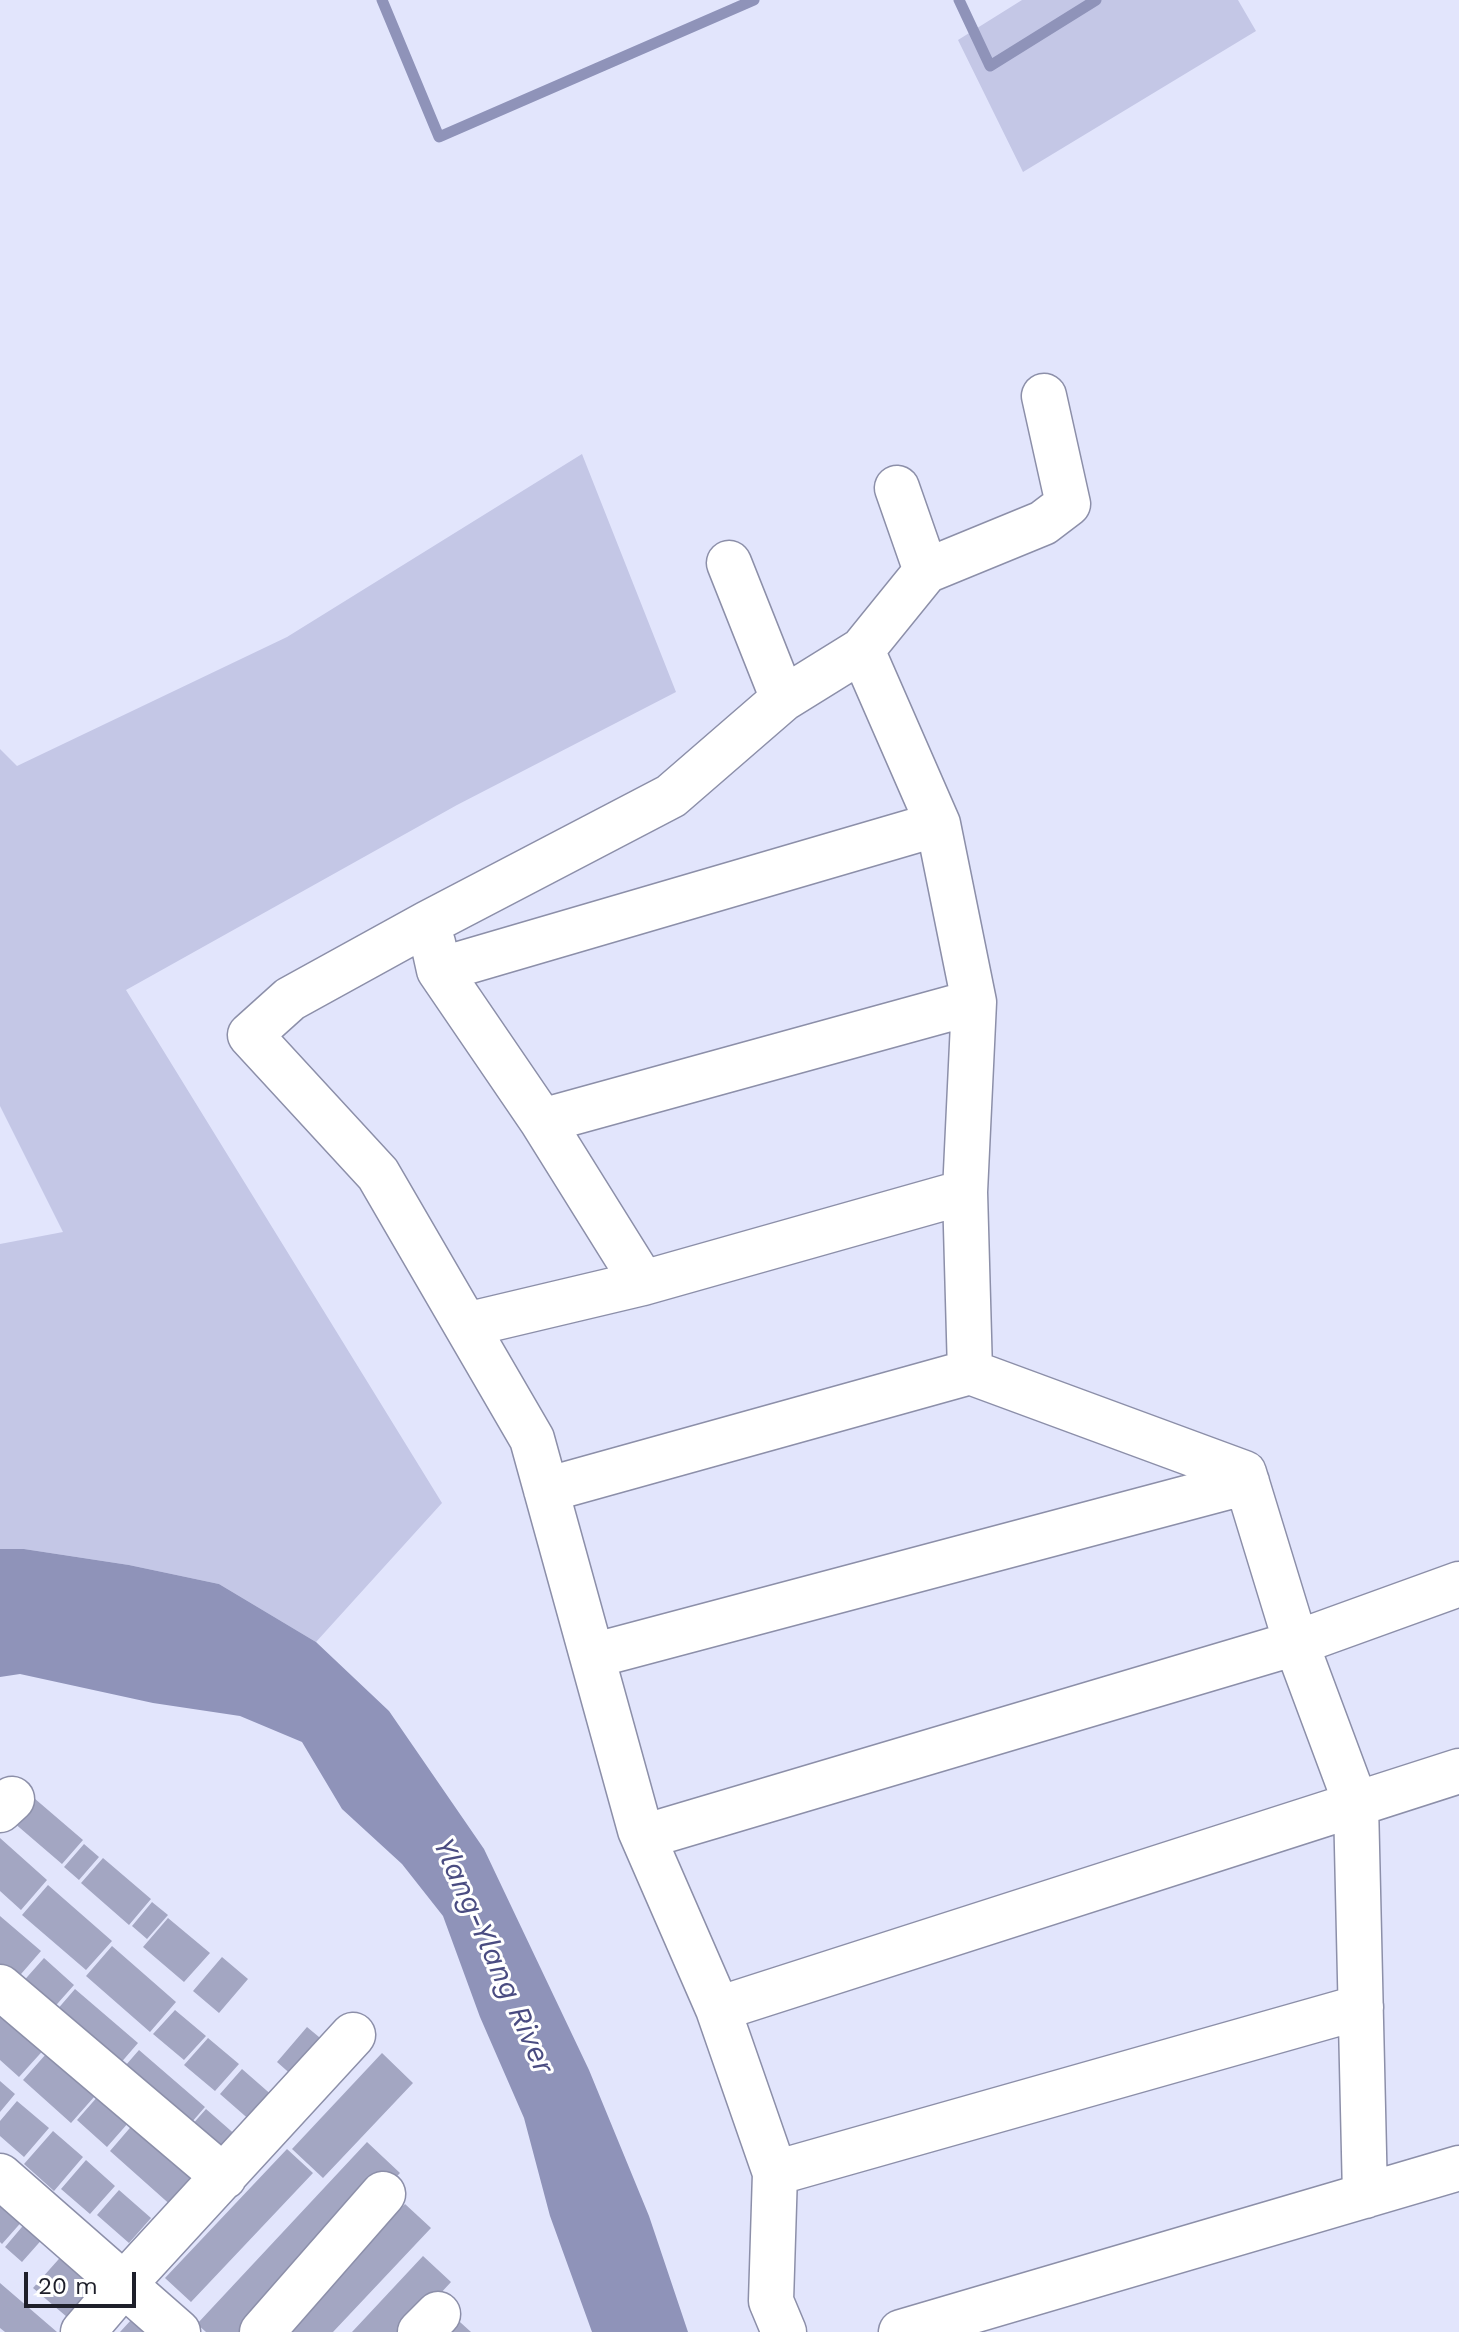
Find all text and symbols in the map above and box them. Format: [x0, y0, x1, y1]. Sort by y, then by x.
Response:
water label: Ylang-Ylang River [425, 1832, 561, 2080]
scale bar [28, 2256, 140, 2306]
text: 20 m [38, 2272, 98, 2300]

